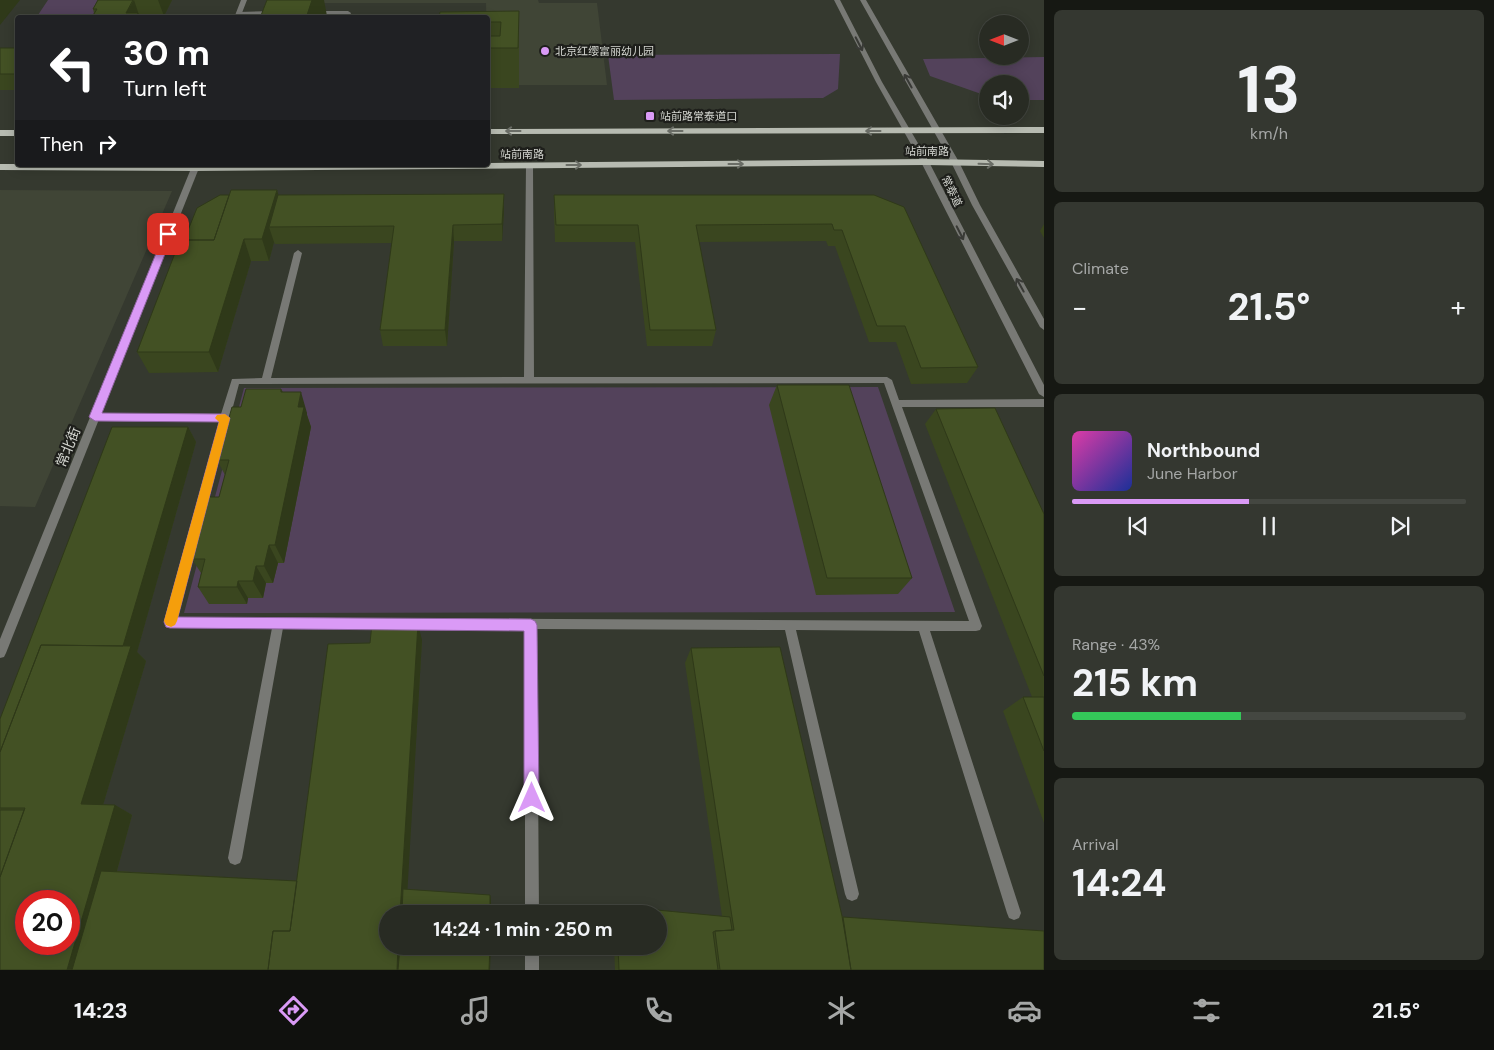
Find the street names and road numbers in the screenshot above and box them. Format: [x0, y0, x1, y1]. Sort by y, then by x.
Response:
street label: 站前南路 [905, 144, 949, 158]
street label: 站前南路 [500, 147, 544, 161]
street label: 常泰道 [938, 173, 966, 209]
street label: 常北街 [52, 424, 84, 470]

